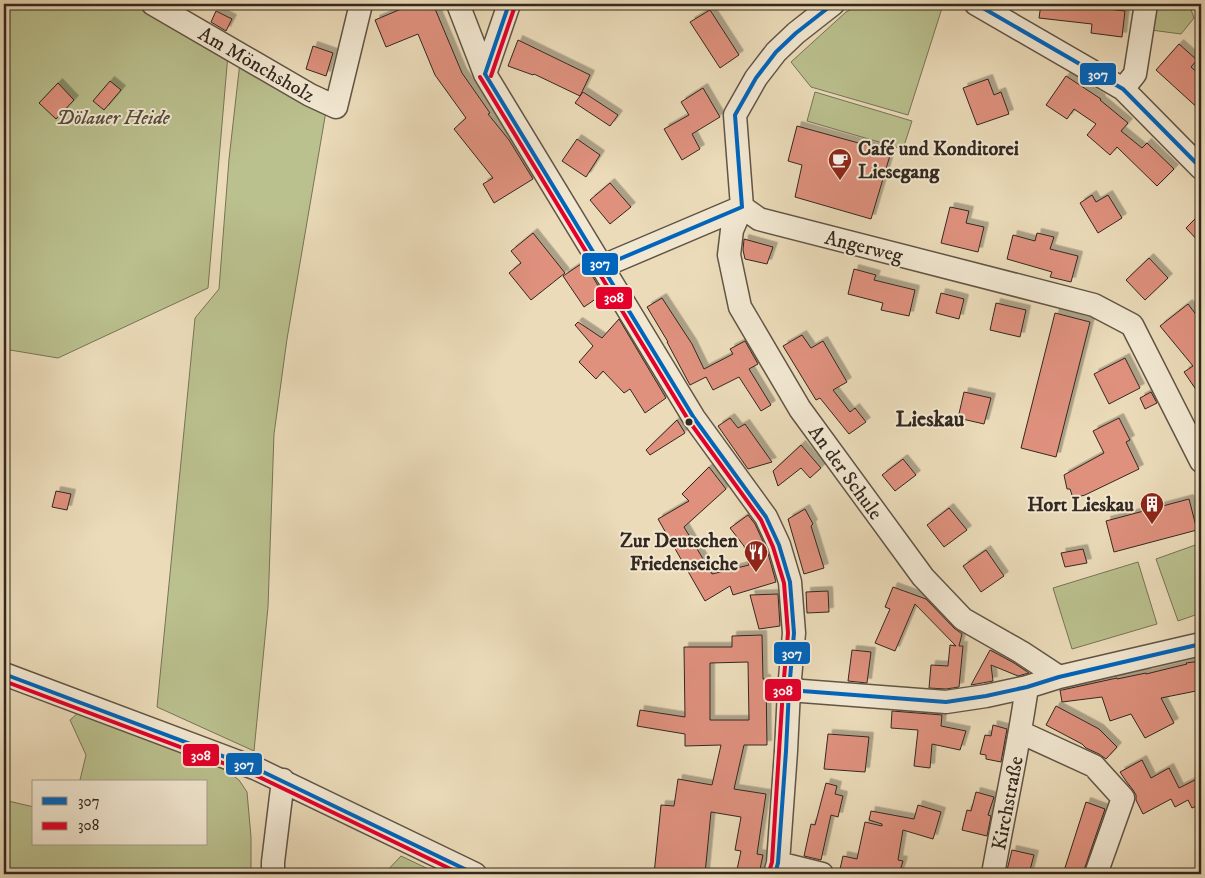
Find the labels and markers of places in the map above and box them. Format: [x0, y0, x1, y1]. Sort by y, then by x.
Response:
place label: Café und Konditorei Liesegang [858, 137, 1019, 185]
cafe icon: Café und Konditorei Liesegang [827, 147, 853, 181]
unlabelled marker [684, 417, 694, 427]
building icon: Hort Lieskau [1139, 491, 1165, 525]
place label: Hort Lieskau [1027, 493, 1134, 518]
place label: Zur Deutschen Friedenseiche [620, 529, 739, 577]
restaurant icon: Zur Deutschen Friedenseiche [743, 539, 769, 573]

